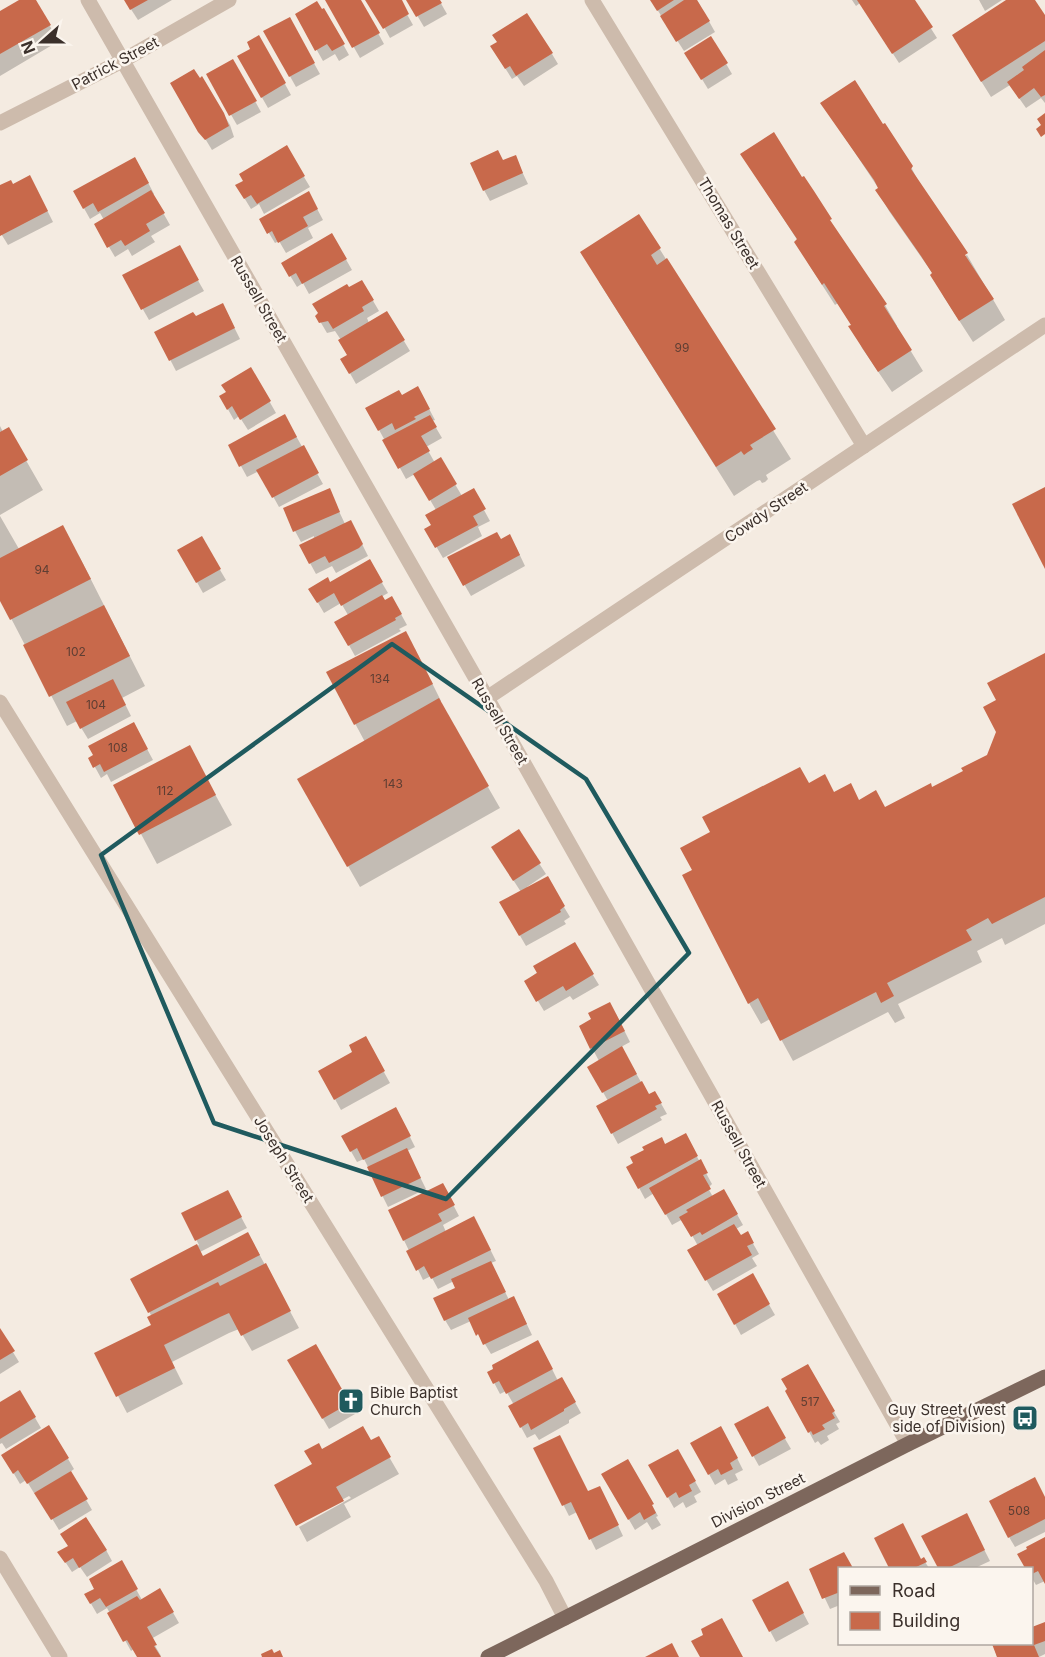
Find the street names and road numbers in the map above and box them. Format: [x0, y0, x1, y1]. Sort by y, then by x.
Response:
street label: Patrick Street [68, 32, 162, 94]
street label: Thomas Street [694, 174, 764, 272]
street label: Russell Street [227, 252, 292, 346]
street label: Cowdy Street [721, 477, 811, 547]
street label: Russell Street [468, 674, 533, 768]
street label: Russell Street [707, 1097, 771, 1191]
street label: Joseph Street [250, 1112, 318, 1206]
street label: Division Street [708, 1468, 808, 1532]

